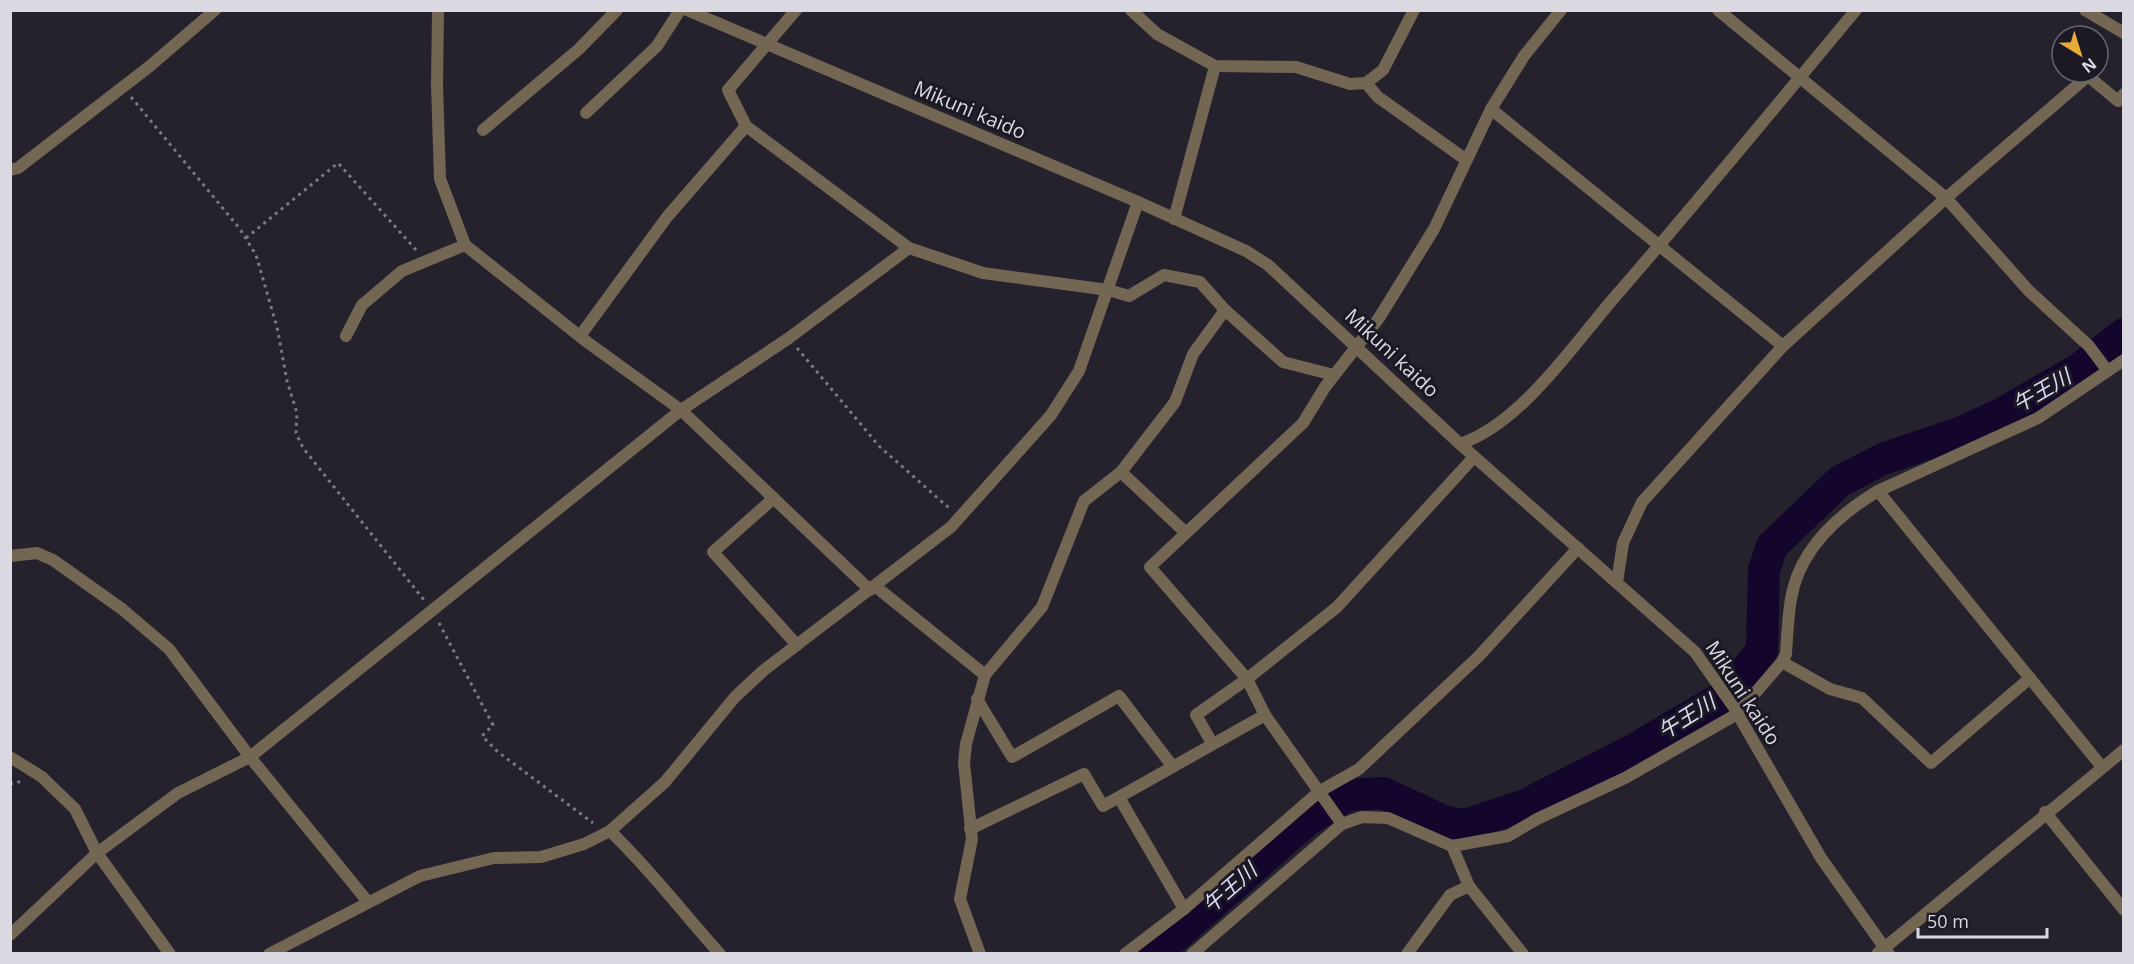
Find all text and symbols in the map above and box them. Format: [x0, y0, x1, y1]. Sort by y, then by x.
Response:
north arrow [2050, 24, 2110, 84]
text: N [2077, 53, 2101, 78]
street label: Mikuni kaido [910, 74, 1030, 145]
street label: Mikuni kaido [1340, 302, 1445, 403]
water label: 午王川 [2007, 361, 2078, 418]
street label: Mikuni kaido [1700, 635, 1787, 750]
water label: 午王川 [1652, 687, 1722, 745]
water label: 午王川 [1196, 855, 1264, 918]
scale bar [1918, 901, 2047, 939]
text: 50 m [1927, 909, 1969, 933]

